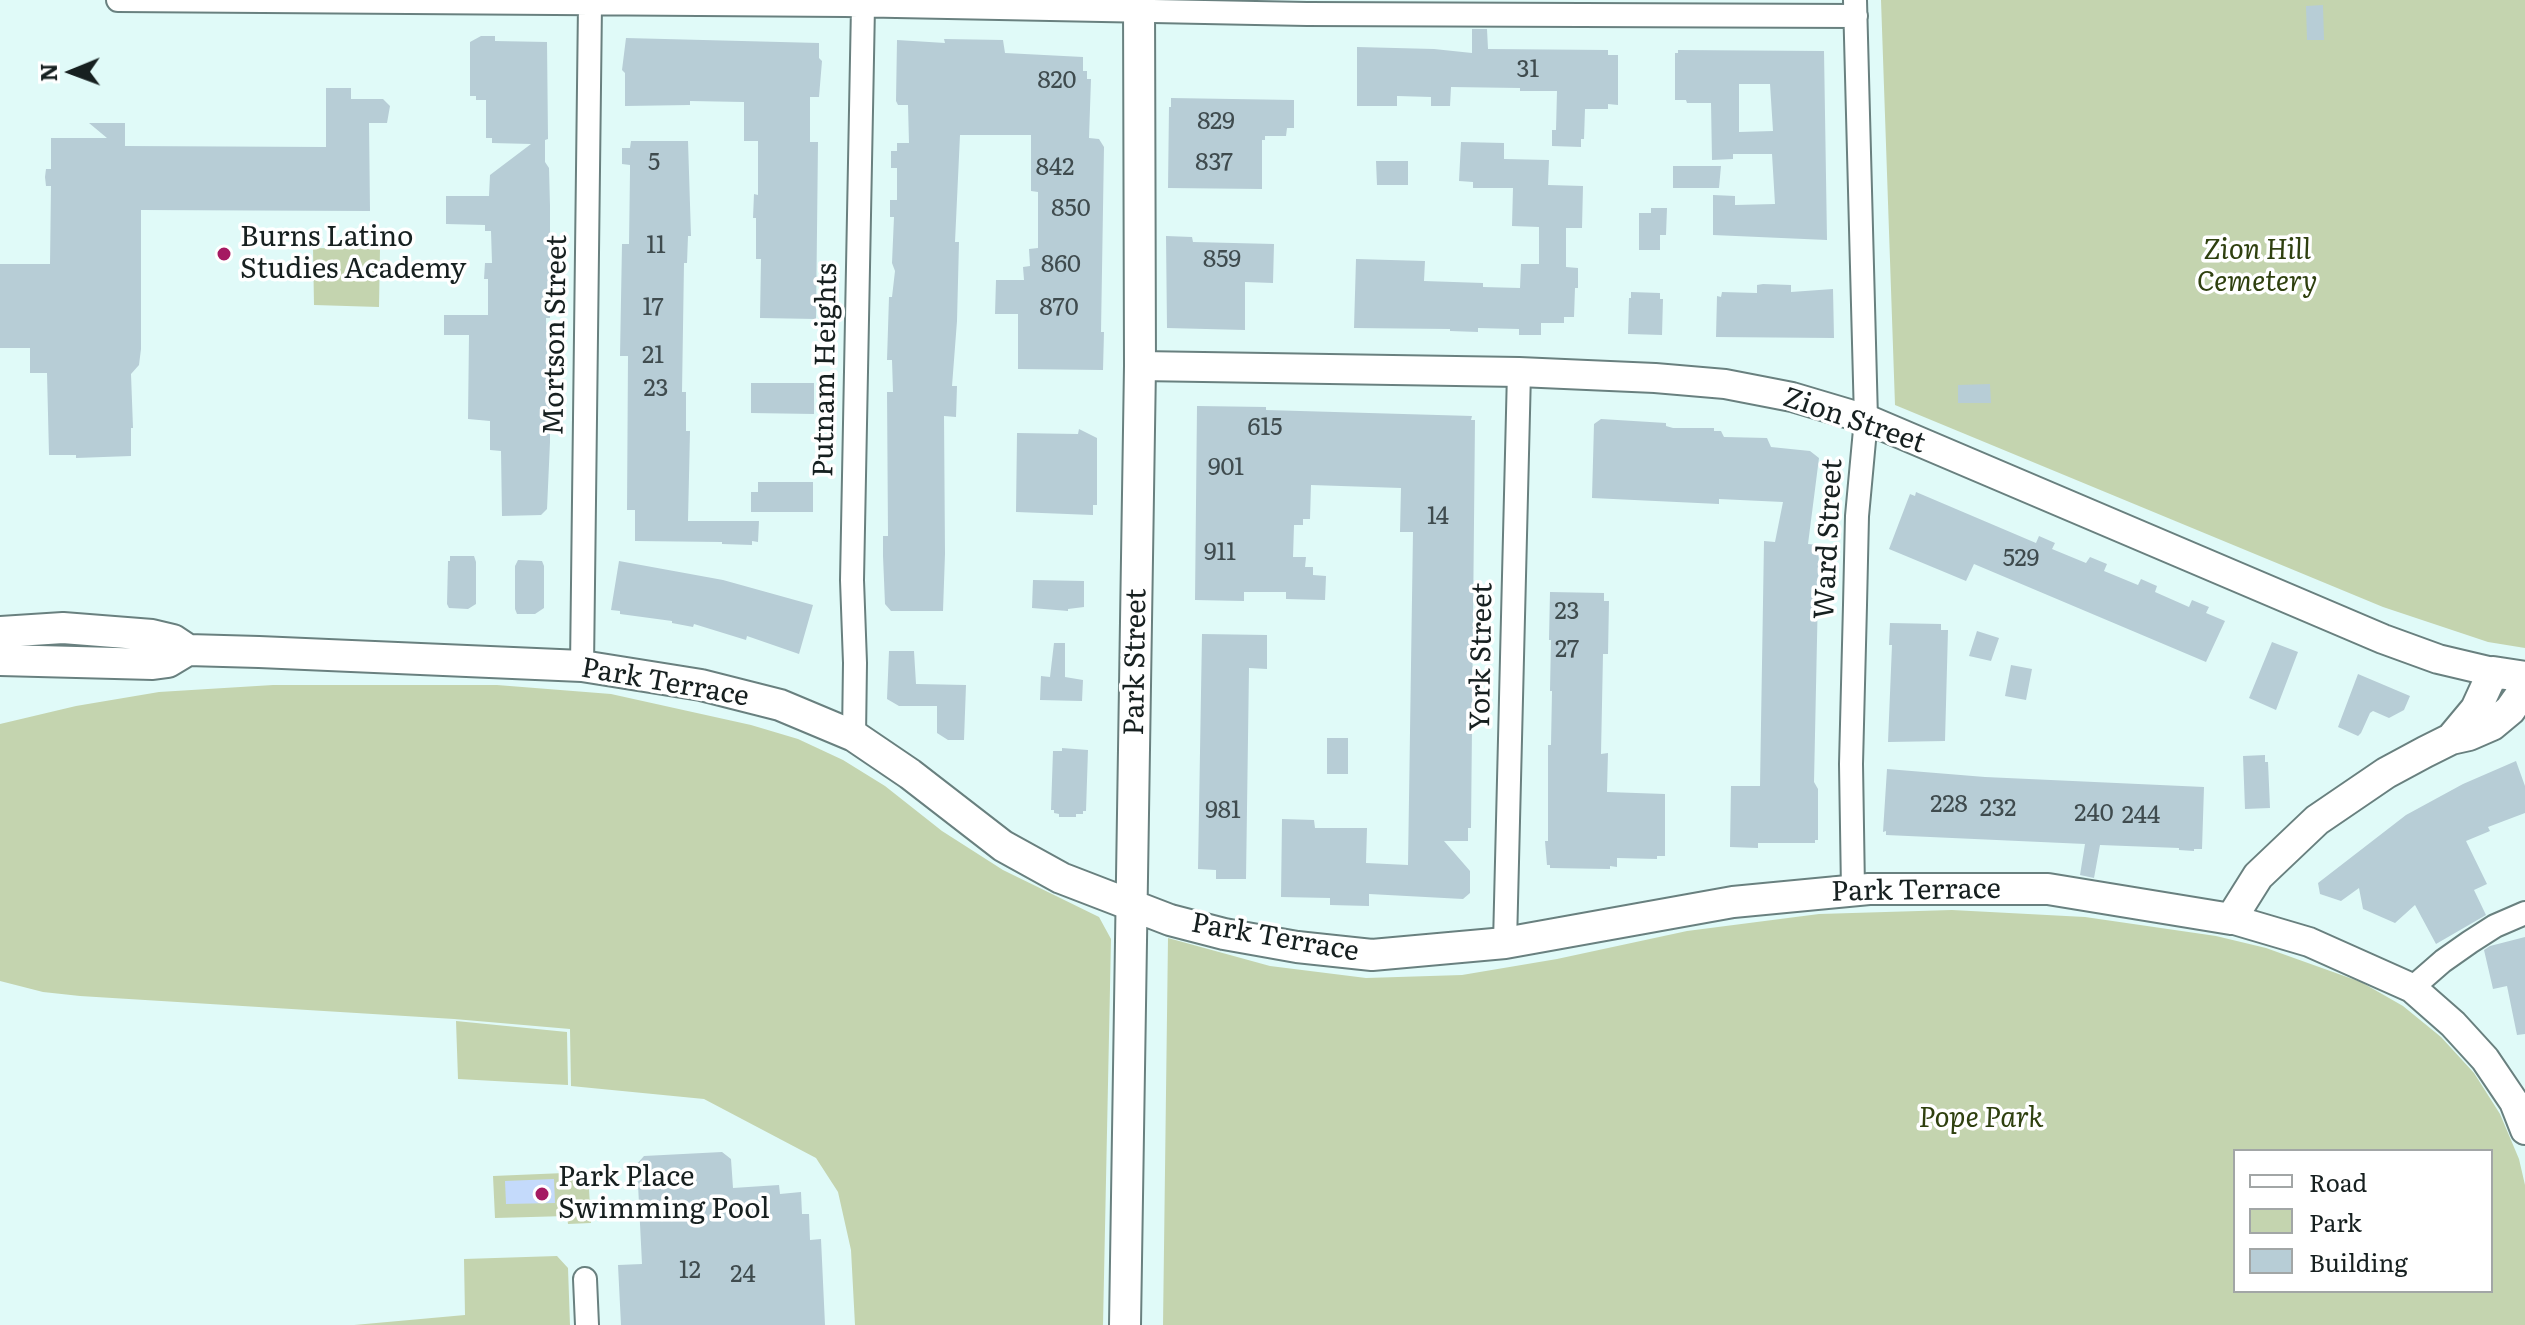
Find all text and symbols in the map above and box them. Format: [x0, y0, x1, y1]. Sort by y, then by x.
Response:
north arrow [32, 32, 112, 112]
house number: 31 [1517, 56, 1539, 84]
text: N [31, 63, 64, 82]
house number: 820 [1038, 67, 1076, 95]
house number: 829 [1197, 108, 1235, 136]
house number: 5 [648, 149, 660, 177]
house number: 837 [1195, 149, 1233, 177]
house number: 842 [1036, 154, 1074, 182]
house number: 850 [1051, 195, 1091, 223]
place label: Burns Latino Studies Academy [240, 221, 466, 287]
house number: 11 [646, 232, 666, 260]
street label: Mortson Street [537, 234, 575, 436]
park label: Zion Hill Cemetery [2197, 234, 2317, 300]
marker: Burns Latino Studies Academy [215, 245, 233, 263]
house number: 859 [1203, 246, 1241, 274]
house number: 860 [1041, 251, 1081, 279]
street label: Putnam Heights [807, 263, 845, 477]
house number: 17 [642, 294, 664, 322]
house number: 870 [1039, 294, 1079, 322]
house number: 21 [642, 342, 664, 370]
house number: 23 [643, 375, 669, 403]
street label: Zion Street [1779, 381, 1929, 461]
house number: 615 [1248, 414, 1282, 442]
house number: 901 [1208, 454, 1244, 482]
street label: Ward Street [1808, 458, 1850, 620]
house number: 14 [1427, 503, 1449, 531]
house number: 911 [1204, 539, 1236, 567]
house number: 529 [2003, 545, 2039, 573]
street label: York Street [1464, 582, 1500, 732]
street label: Park Street [1118, 588, 1154, 736]
house number: 23 [1554, 598, 1580, 626]
house number: 27 [1555, 636, 1579, 664]
street label: Park Terrace [579, 652, 751, 714]
house number: 228 [1930, 791, 1968, 819]
house number: 232 [1980, 795, 2016, 823]
house number: 981 [1205, 797, 1241, 825]
house number: 240 [2074, 800, 2114, 828]
house number: 244 [2122, 802, 2160, 830]
street label: Park Terrace [1831, 873, 2001, 909]
street label: Park Terrace [1189, 907, 1361, 969]
park label: Pope Park [1918, 1102, 2044, 1136]
legend [2233, 1149, 2493, 1293]
place label: Park Place Swimming Pool [558, 1161, 770, 1227]
text: Road [2309, 1164, 2367, 1199]
marker: Park Place Swimming Pool [533, 1185, 551, 1203]
text: Park [2309, 1204, 2362, 1239]
text: Building [2309, 1244, 2408, 1279]
house number: 12 [679, 1257, 701, 1285]
house number: 24 [730, 1261, 756, 1289]

